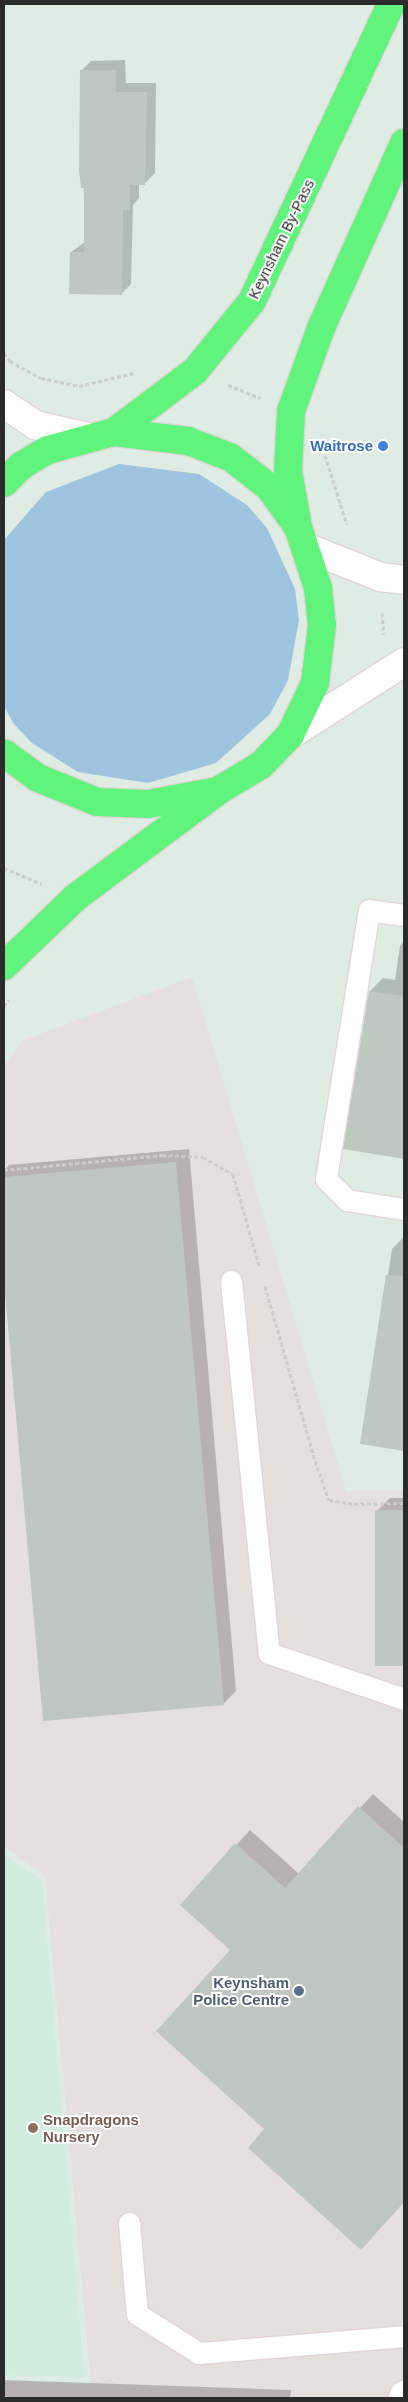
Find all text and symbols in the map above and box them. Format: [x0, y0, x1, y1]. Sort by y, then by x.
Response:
street label: Keynsham By-Pass [244, 176, 318, 302]
place label: Waitrose [310, 437, 373, 455]
marker: Waitrose [377, 440, 389, 452]
place label: Keynsham Police Centre [193, 1973, 289, 2008]
marker: Keynsham Police Centre [293, 1985, 305, 1997]
place label: Snapdragons Nursery [43, 2110, 139, 2145]
marker: Snapdragons Nursery [27, 2122, 39, 2134]

